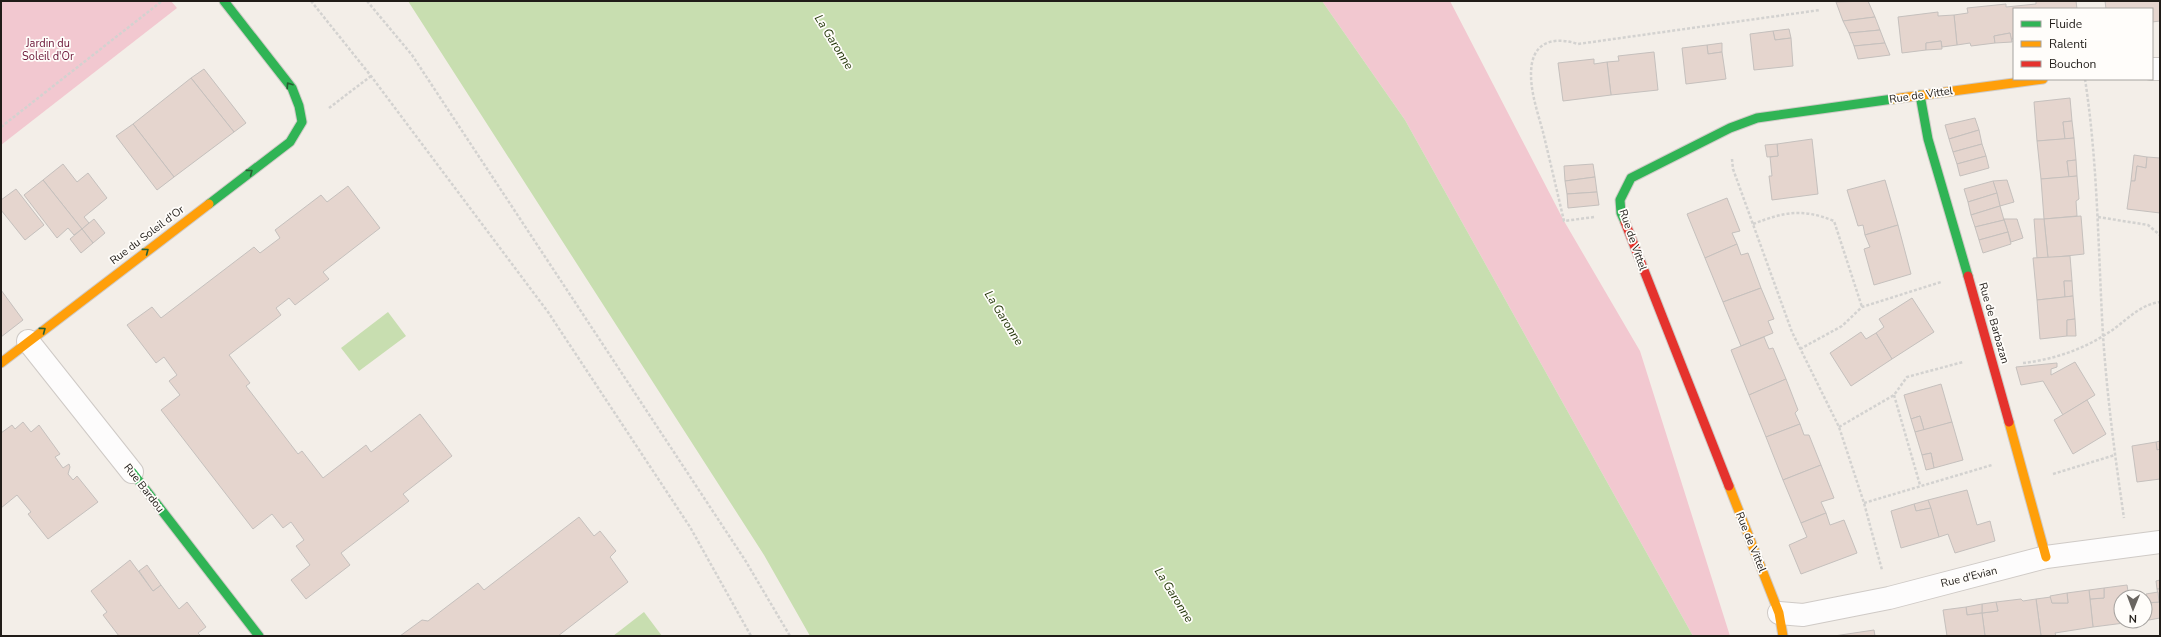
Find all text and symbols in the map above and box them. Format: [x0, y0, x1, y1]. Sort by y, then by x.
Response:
legend [2013, 8, 2153, 80]
water label: La Garonne [811, 11, 858, 73]
text: Fluide [2049, 16, 2082, 32]
park label: Jardin du Soleil d'Or [22, 36, 74, 64]
text: Ralenti [2049, 36, 2087, 52]
text: Bouchon [2049, 56, 2096, 72]
one-way arrow [287, 83, 294, 90]
street label: Rue de Vittel [1888, 83, 1954, 107]
one-way arrow [245, 170, 252, 177]
street label: Rue du Soleil d'Or [107, 202, 187, 268]
street label: Rue de Vittel [1615, 207, 1651, 273]
one-way arrow [142, 249, 149, 256]
street label: Rue de Barbazan [1975, 281, 2013, 365]
water label: La Garonne [981, 287, 1028, 349]
one-way arrow [38, 328, 45, 335]
street label: Rue Bardou [120, 461, 168, 515]
street label: Rue de Vittel [1732, 509, 1770, 575]
street label: Rue d'Evian [1939, 563, 1999, 591]
water label: La Garonne [1151, 564, 1198, 626]
north arrow [2113, 589, 2153, 629]
text: N [2129, 611, 2137, 626]

